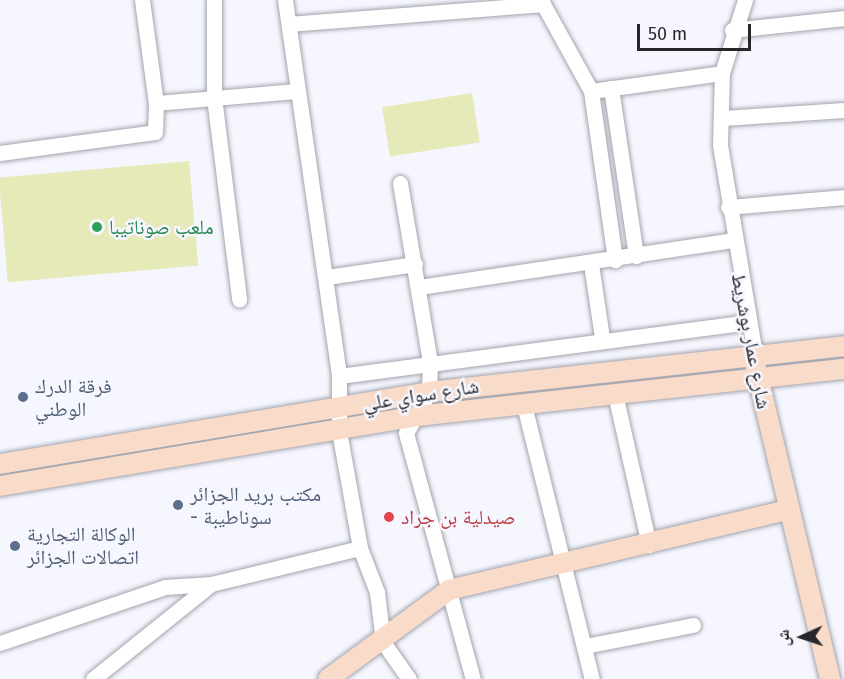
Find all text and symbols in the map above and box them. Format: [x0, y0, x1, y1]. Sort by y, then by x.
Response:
scale bar [640, 12, 754, 50]
text: 50 m [648, 23, 687, 45]
place label: ملعب صوناتيبا [109, 215, 214, 239]
marker: ملعب صوناتيبا [90, 220, 104, 234]
street label: شارع عمار بوشريط [726, 271, 776, 411]
place label: فرقة الدرك الوطني [35, 374, 112, 421]
street label: شارع سواي علي [361, 374, 481, 416]
marker: فرقة الدرك الوطني [16, 390, 30, 404]
place label: مكتب بريد الجزائر - سوناطيبة [190, 482, 321, 529]
marker: مكتب بريد الجزائر - سوناطيبة [171, 498, 185, 512]
place label: صيدلية بن جراد [401, 505, 516, 529]
marker: صيدلية بن جراد [382, 510, 396, 524]
place label: الوكالة التجارية اتصالات الجزائر [27, 522, 139, 569]
marker: الوكالة التجارية اتصالات الجزائر [8, 539, 22, 553]
north arrow [772, 607, 832, 667]
text: ش [774, 629, 793, 647]

